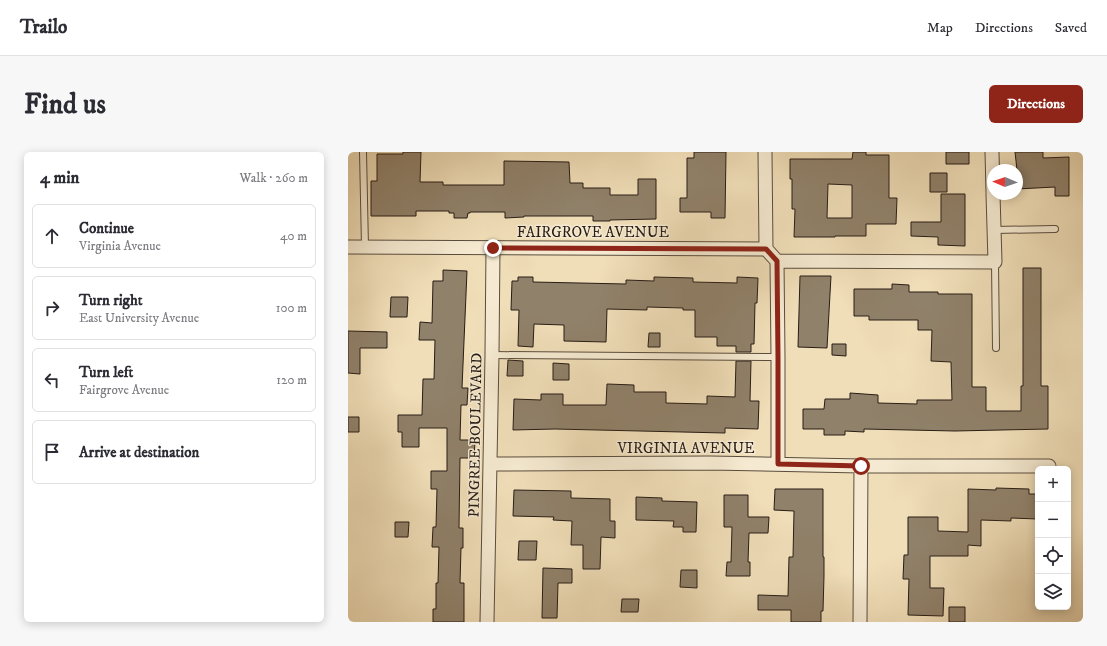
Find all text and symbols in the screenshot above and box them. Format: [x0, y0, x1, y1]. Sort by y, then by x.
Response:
text: Trailo [20, 16, 67, 39]
text: Map [927, 19, 953, 37]
text: Directions [975, 19, 1033, 37]
text: Saved [1055, 19, 1087, 37]
button: Directions [989, 85, 1083, 123]
text: Find us [24, 87, 106, 122]
north arrow [987, 164, 1023, 200]
text: 4 min [40, 167, 79, 189]
text: Walk · 260 m [240, 170, 308, 186]
text: Continue [79, 219, 134, 238]
street label: FAIRGROVE AVENUE [517, 223, 670, 242]
icon: ahead [41, 225, 63, 247]
text: 40 m [280, 228, 307, 244]
text: Virginia Avenue [79, 238, 161, 254]
route end [484, 239, 502, 257]
text: Turn right [79, 291, 142, 310]
icon: right [41, 297, 63, 319]
text: 100 m [276, 300, 307, 316]
text: East University Avenue [79, 310, 199, 326]
street label: PINGREE BOULEVARD [465, 353, 486, 517]
text: Turn left [79, 363, 133, 382]
icon: left [41, 369, 63, 391]
text: 120 m [276, 372, 307, 388]
text: Fairgrove Avenue [79, 382, 169, 398]
street label: VIRGINIA AVENUE [616, 439, 755, 458]
icon: arrive [41, 441, 63, 463]
text: Arrive at destination [79, 443, 199, 462]
route start [852, 457, 870, 475]
map controls [1035, 466, 1071, 610]
button: + [1035, 466, 1071, 502]
button: − [1035, 502, 1071, 538]
button: locate [1035, 538, 1071, 574]
button: layers [1035, 574, 1071, 610]

